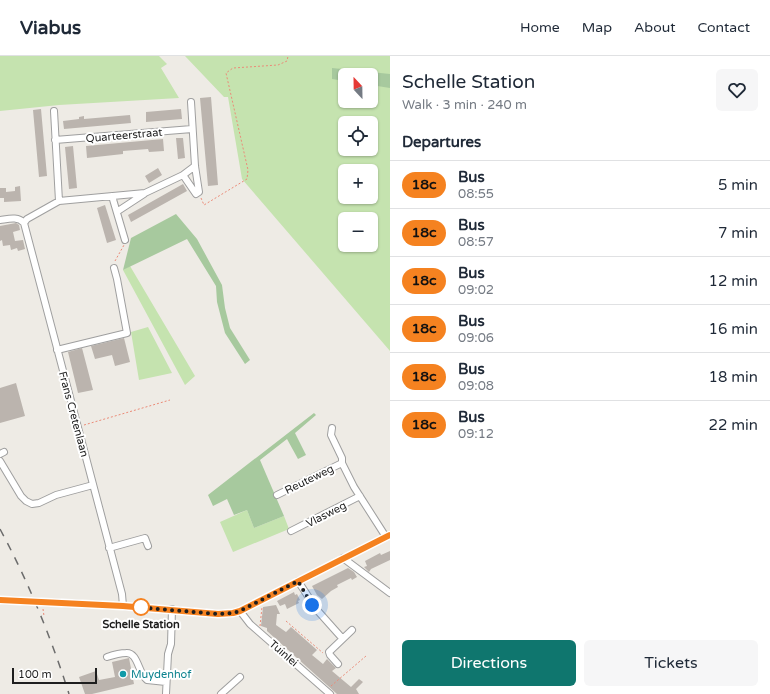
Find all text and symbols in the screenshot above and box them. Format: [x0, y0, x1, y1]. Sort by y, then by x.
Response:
text: Viabus [20, 17, 81, 39]
text: Home [520, 19, 560, 36]
text: Map [582, 19, 612, 36]
text: About [634, 19, 676, 36]
text: Contact [698, 19, 750, 36]
north arrow [338, 68, 378, 108]
map controls [338, 68, 378, 252]
button: heart [716, 69, 758, 111]
text: Schelle Station [402, 71, 535, 93]
text: Walk · 3 min · 240 m [402, 97, 527, 113]
button: locate [338, 116, 378, 156]
street label: Quarteerstraat [85, 126, 163, 145]
text: Departures [402, 133, 481, 151]
button: + [338, 164, 378, 204]
text: Bus [458, 168, 485, 186]
text: 18c [411, 176, 437, 193]
text: 5 min [718, 176, 758, 194]
text: 08:55 [458, 186, 494, 202]
button: − [338, 212, 378, 252]
text: Bus [458, 216, 485, 234]
text: 18c [411, 224, 437, 241]
text: 7 min [718, 224, 758, 242]
text: 08:57 [458, 234, 494, 250]
text: Bus [458, 264, 485, 282]
text: 18c [411, 272, 437, 289]
text: 12 min [709, 272, 758, 290]
text: 09:02 [458, 282, 494, 298]
text: Bus [458, 312, 485, 330]
text: 18c [411, 320, 437, 337]
text: 16 min [709, 320, 758, 338]
text: 09:06 [458, 330, 494, 346]
text: Bus [458, 360, 485, 378]
text: 18c [411, 368, 437, 385]
text: 18 min [709, 368, 758, 386]
street label: Frans Cretenlaan [56, 370, 91, 458]
text: 09:08 [458, 378, 494, 394]
text: Bus [458, 408, 485, 426]
text: 18c [411, 416, 437, 433]
text: 22 min [709, 416, 758, 434]
text: 09:12 [458, 426, 494, 442]
street label: Reuteweg [283, 462, 336, 497]
street label: Vlasweg [304, 499, 349, 530]
your location [302, 595, 322, 615]
marker: Schelle Station [132, 598, 150, 616]
place label: Schelle Station [102, 618, 180, 631]
street label: Tuinlei [267, 637, 301, 669]
button: Directions [402, 640, 576, 686]
button: Tickets [584, 640, 758, 686]
scale bar [12, 666, 97, 685]
text: 100 m [18, 668, 52, 681]
place label: Muydenhof [131, 668, 192, 681]
marker: Muydenhof [118, 669, 128, 679]

